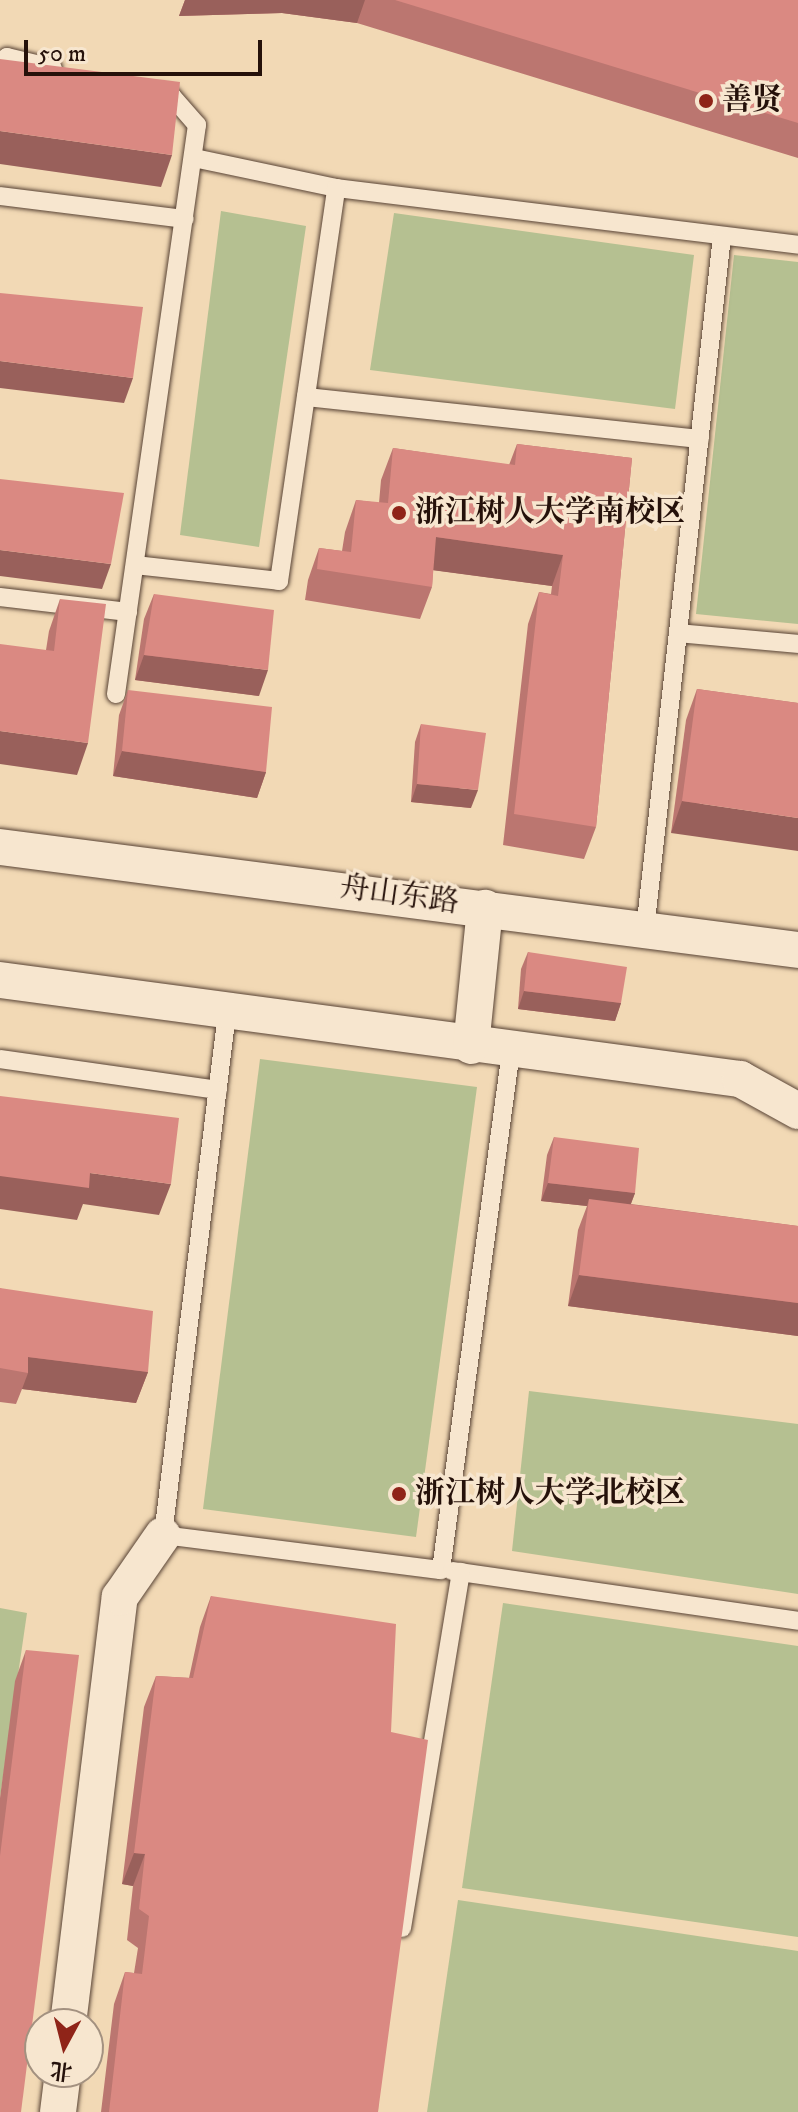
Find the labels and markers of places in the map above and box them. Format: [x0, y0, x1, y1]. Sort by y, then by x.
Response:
place label: 善贤 [722, 83, 782, 119]
marker: 善贤 [697, 92, 715, 110]
place label: 浙江树人大学南校区 [415, 495, 685, 531]
marker: 浙江树人大学南校区 [390, 504, 408, 522]
place label: 浙江树人大学北校区 [415, 1476, 685, 1512]
marker: 浙江树人大学北校区 [390, 1485, 408, 1503]

